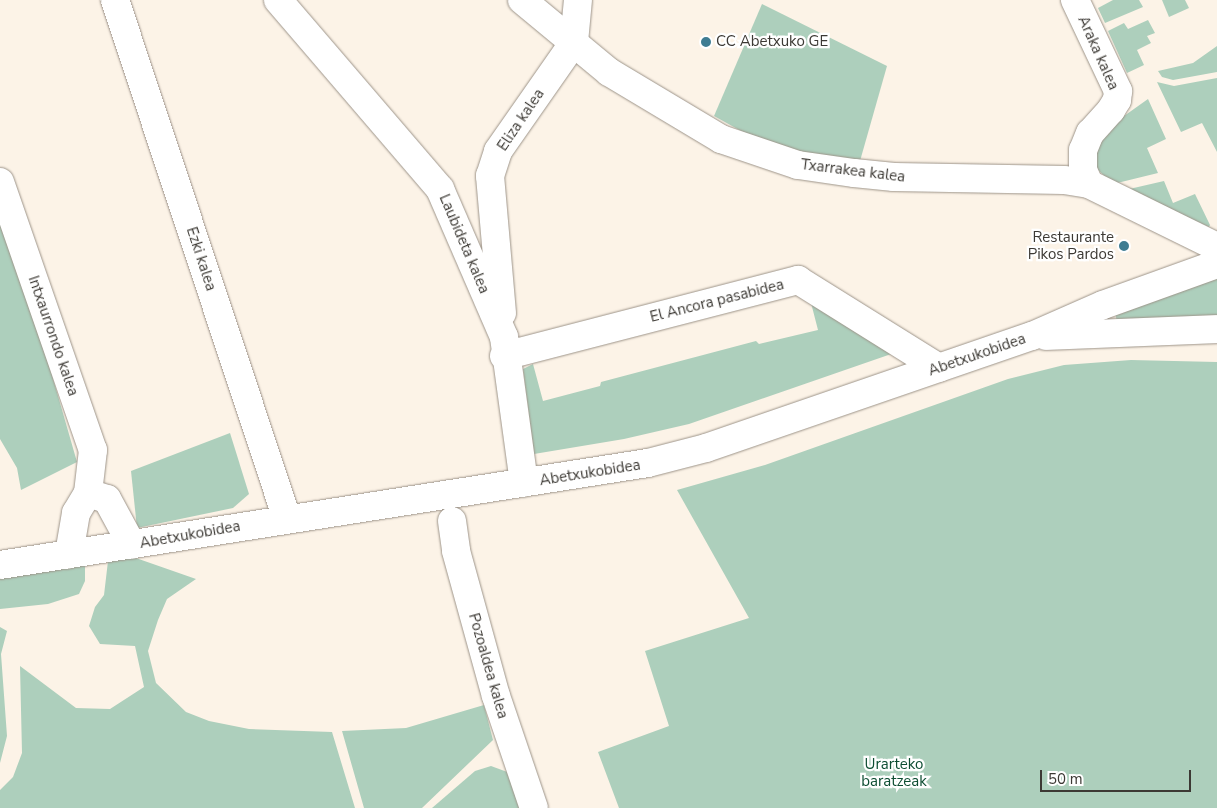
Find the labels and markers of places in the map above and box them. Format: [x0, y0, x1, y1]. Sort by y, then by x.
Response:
place label: CC Abetxuko GE [716, 33, 828, 51]
marker: CC Abetxuko GE [700, 36, 712, 48]
place label: Restaurante Pikos Pardos [1028, 228, 1114, 263]
marker: Restaurante Pikos Pardos [1118, 240, 1130, 252]

